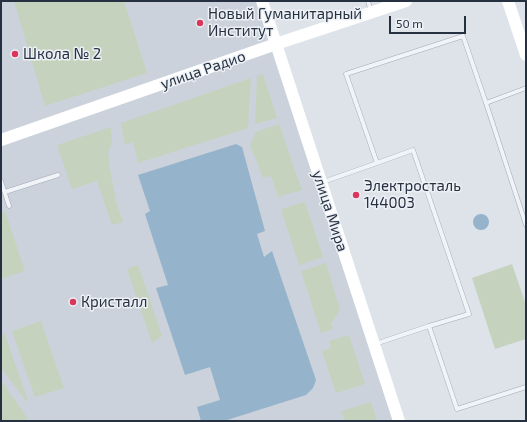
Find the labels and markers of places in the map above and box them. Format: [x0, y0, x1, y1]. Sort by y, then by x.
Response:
place label: Новый Гуманитарный Институт [208, 5, 362, 40]
marker: Новый Гуманитарный Институт [195, 18, 205, 28]
place label: Школа № 2 [23, 45, 101, 63]
marker: Школа № 2 [10, 49, 20, 59]
place label: Электросталь 144003 [364, 177, 461, 212]
marker: Электросталь 144003 [351, 190, 361, 200]
place label: Кристалл [81, 293, 147, 311]
marker: Кристалл [68, 297, 78, 307]

